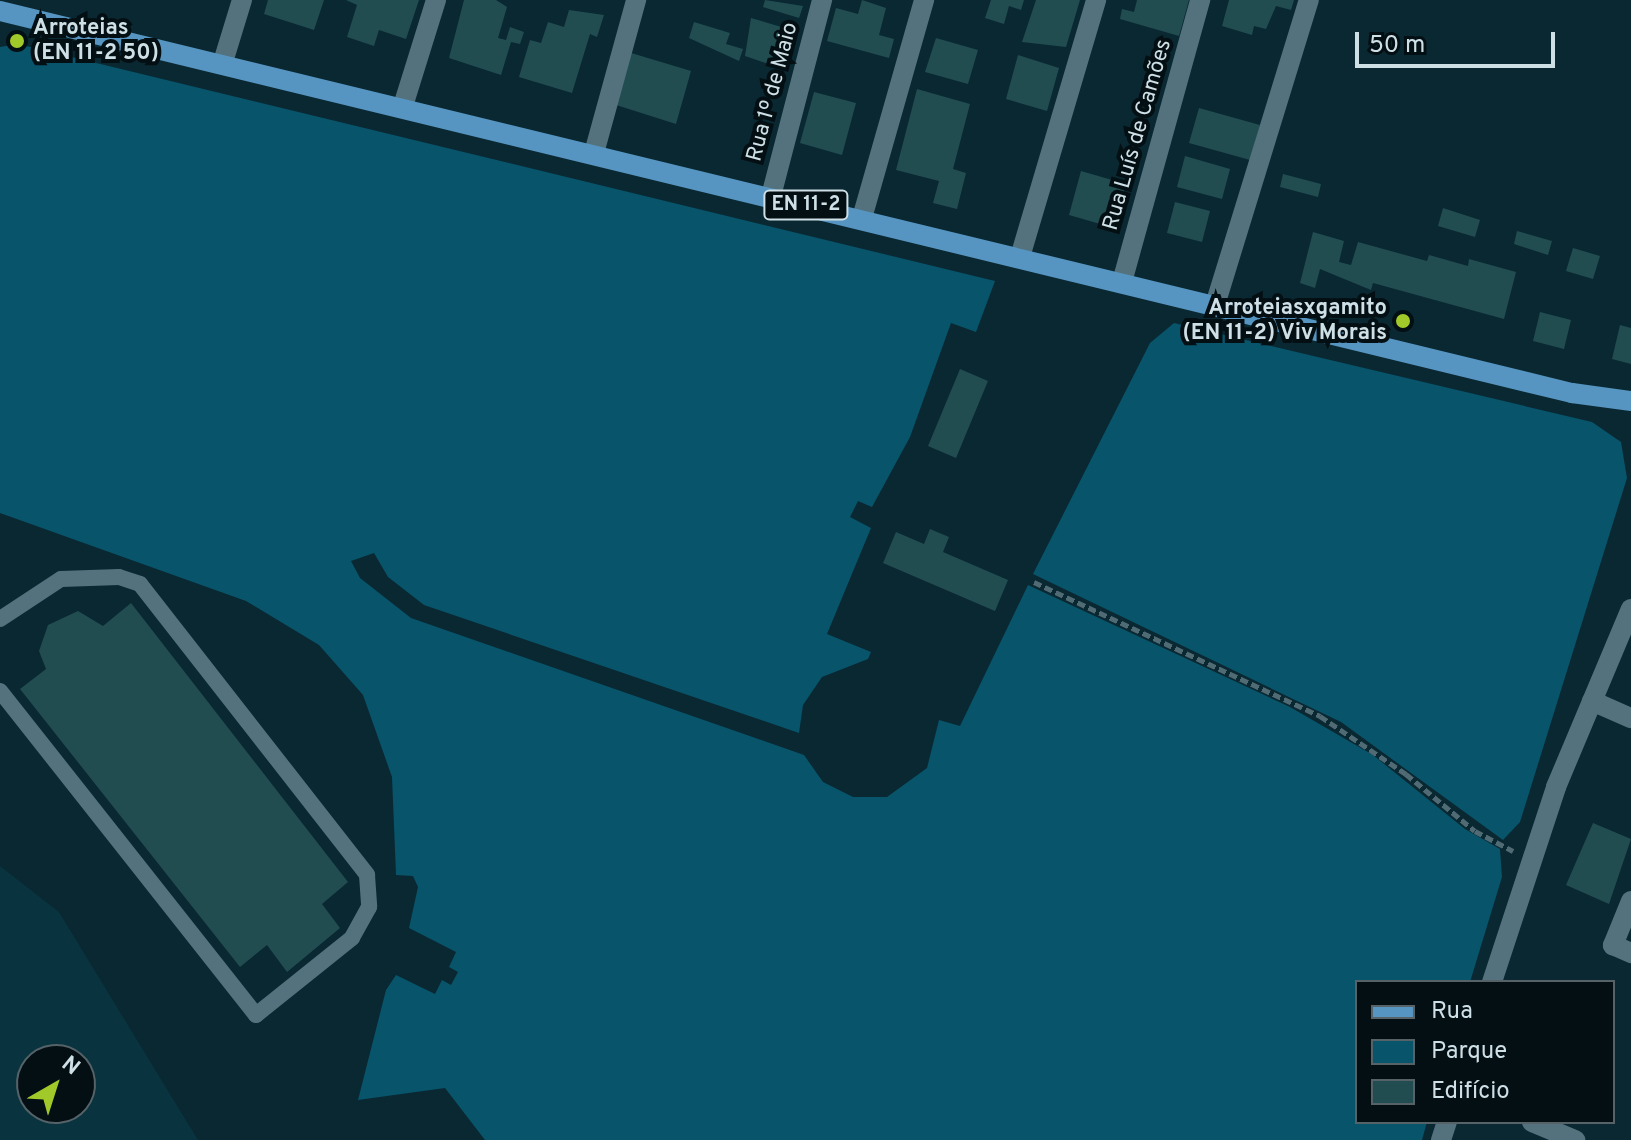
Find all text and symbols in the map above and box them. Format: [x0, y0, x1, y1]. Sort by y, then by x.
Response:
place label: Arroteias (EN 11-2 50) [33, 15, 159, 66]
scale bar [1359, 16, 1559, 66]
street label: Rua 1º de Maio [742, 19, 804, 165]
text: 50 m [1369, 31, 1425, 61]
marker: Arroteias (EN 11-2 50) [8, 32, 26, 50]
street label: Rua Luís de Camões [1098, 36, 1178, 234]
road number: EN 11-2 [762, 189, 850, 221]
place label: Arroteiasxgamito (EN 11-2) Viv Morais [1182, 295, 1387, 346]
marker: Arroteiasxgamito (EN 11-2) Viv Morais [1394, 312, 1412, 330]
legend [1355, 980, 1615, 1124]
text: Rua [1431, 997, 1473, 1027]
text: Parque [1431, 1037, 1507, 1067]
north arrow [16, 1044, 96, 1124]
text: N [56, 1051, 85, 1082]
text: Edifício [1431, 1077, 1510, 1107]

